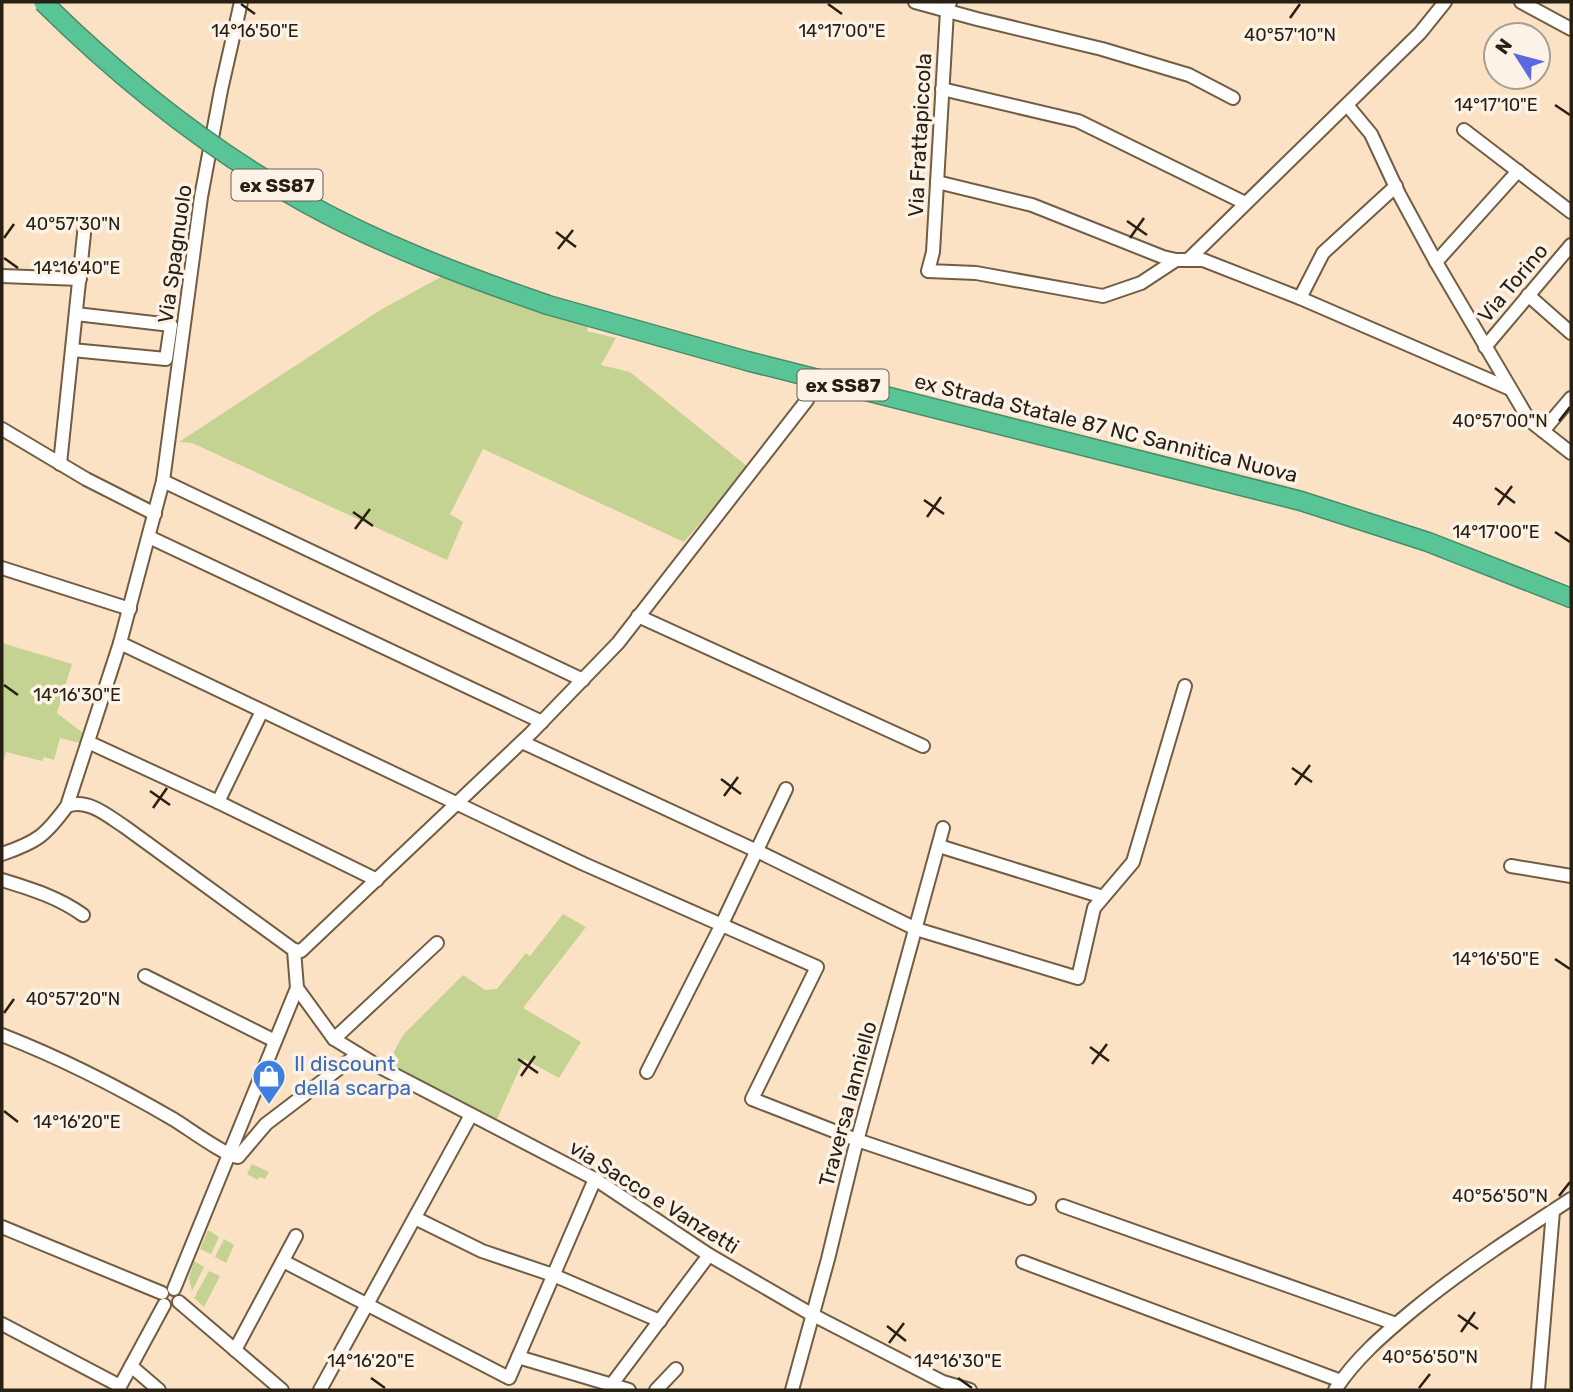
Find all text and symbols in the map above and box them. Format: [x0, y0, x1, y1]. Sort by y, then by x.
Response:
text: 14°16'50"E [211, 20, 299, 42]
text: 14°17'00"E [798, 20, 886, 42]
north arrow [1482, 21, 1552, 91]
text: 40°57'10"N [1244, 24, 1336, 46]
text: N [1490, 34, 1517, 59]
street label: Via Frattapiccola [903, 52, 936, 218]
text: 14°17'10"E [1454, 94, 1538, 116]
road number: ex SS87 [232, 169, 322, 200]
street label: Via Spagnuolo [152, 183, 197, 325]
text: 40°57'30"N [26, 213, 120, 235]
street label: Via Torino [1472, 238, 1553, 327]
text: 14°16'40"E [33, 257, 121, 279]
street label: ex Strada Statale 87 NC Sannitica Nuova [912, 368, 1300, 487]
road number: ex SS87 [798, 370, 888, 400]
text: 40°57'00"N [1452, 410, 1548, 432]
text: 14°17'00"E [1452, 521, 1540, 543]
text: 14°16'30"E [33, 684, 121, 706]
text: 14°16'50"E [1452, 948, 1540, 970]
text: 40°57'20"N [26, 988, 120, 1010]
street label: Traversa Ianniello [813, 1019, 882, 1189]
place label: Il discount della scarpa [294, 1051, 411, 1100]
shop icon: Il discount della scarpa [250, 1057, 288, 1106]
text: 14°16'20"E [33, 1111, 121, 1133]
street label: via Sacco e Vanzetti [565, 1134, 744, 1259]
text: 40°56'50"N [1452, 1185, 1548, 1207]
text: 40°56'50"N [1382, 1346, 1478, 1368]
text: 14°16'20"E [327, 1350, 415, 1372]
text: 14°16'30"E [914, 1350, 1002, 1372]

